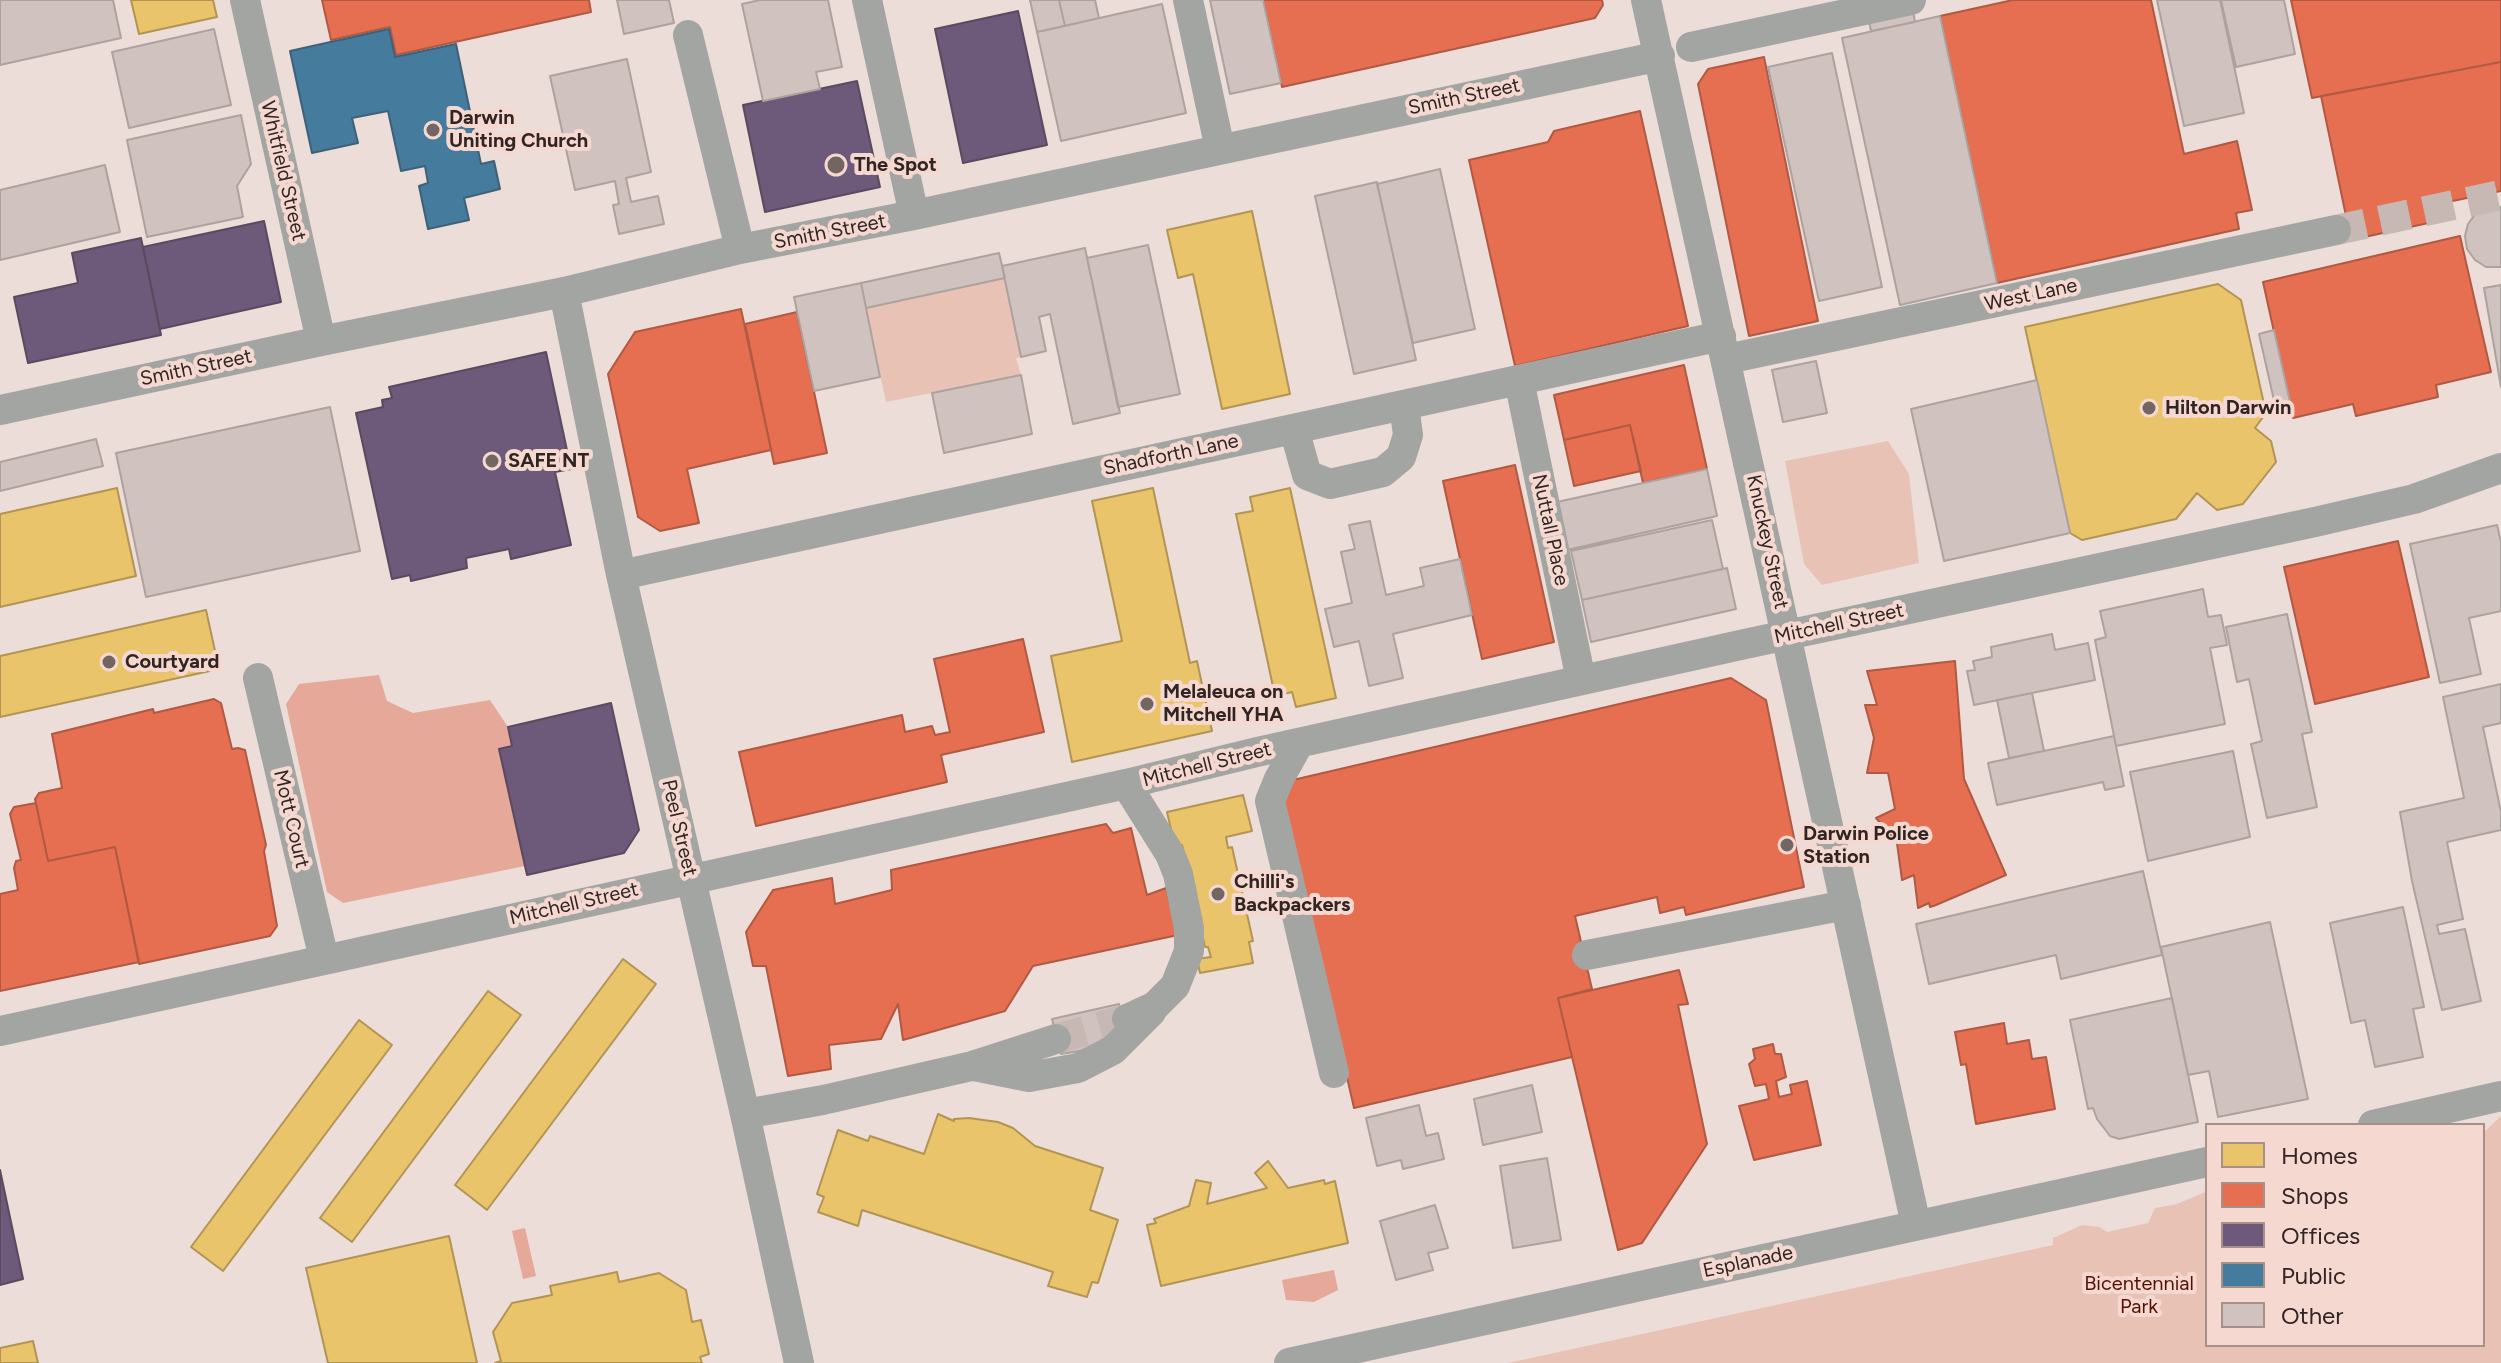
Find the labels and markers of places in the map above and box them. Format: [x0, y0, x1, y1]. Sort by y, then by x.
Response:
place label: Darwin Uniting Church [449, 106, 588, 153]
marker: Darwin Uniting Church [424, 121, 442, 139]
place label: The Spot [854, 153, 937, 177]
marker: The Spot [825, 154, 847, 176]
place label: Hilton Darwin [2165, 396, 2291, 420]
marker: Hilton Darwin [2140, 399, 2158, 417]
place label: SAFE NT [508, 449, 589, 473]
marker: SAFE NT [483, 452, 501, 470]
place label: Courtyard [125, 650, 219, 674]
marker: Courtyard [100, 653, 118, 671]
place label: Melaleuca on Mitchell YHA [1163, 680, 1283, 727]
marker: Melaleuca on Mitchell YHA [1138, 695, 1156, 713]
place label: Darwin Police Station [1803, 822, 1929, 869]
marker: Darwin Police Station [1778, 836, 1796, 854]
place label: Chilli's Backpackers [1234, 870, 1350, 917]
marker: Chilli's Backpackers [1209, 885, 1227, 903]

